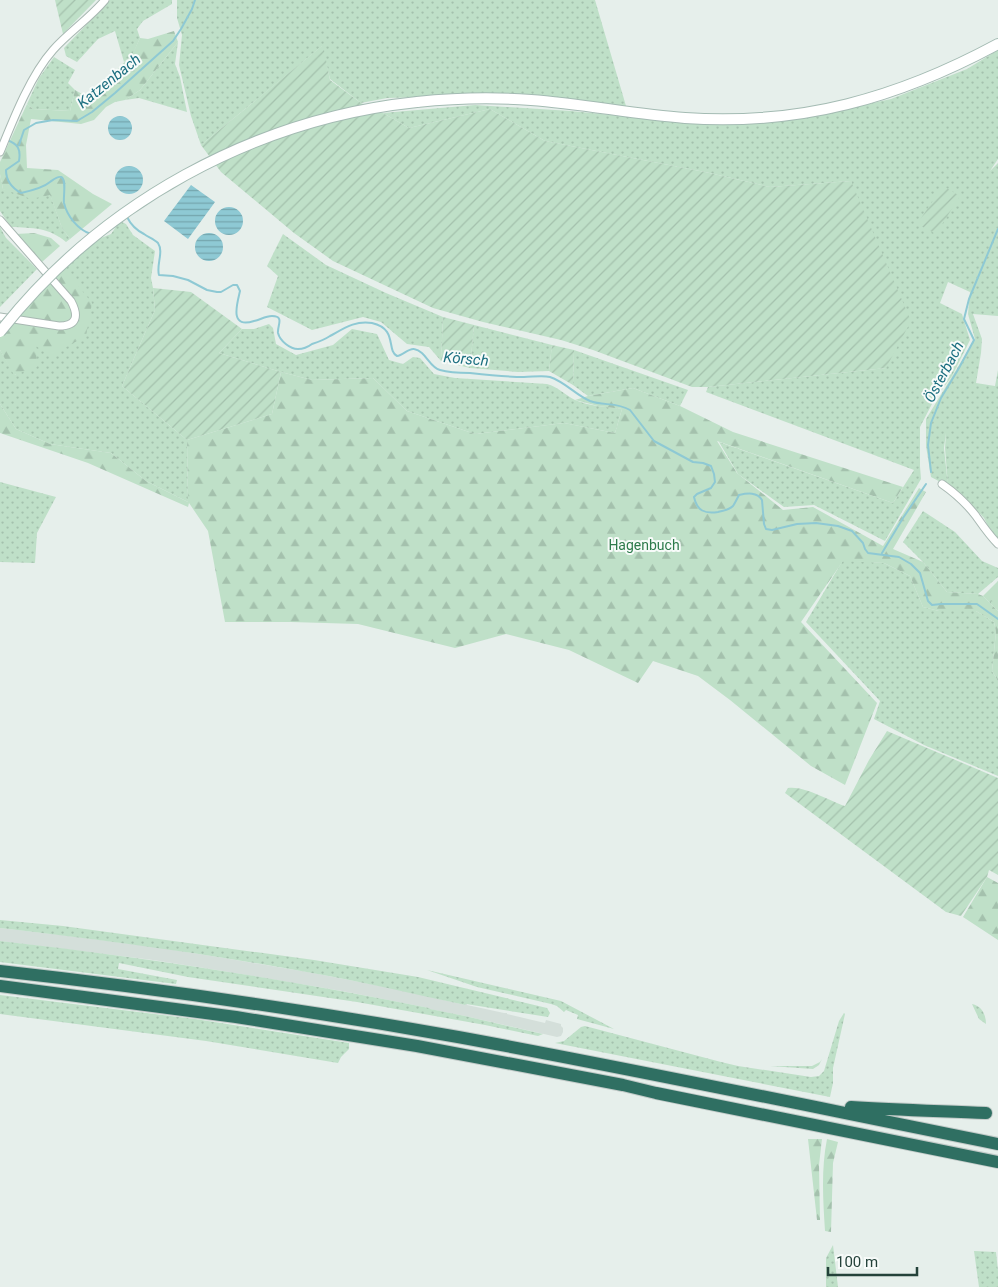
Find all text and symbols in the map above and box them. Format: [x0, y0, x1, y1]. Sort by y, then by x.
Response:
water label: Katzenbach [74, 50, 144, 112]
water label: Österbach [920, 338, 968, 406]
water label: Körsch [443, 348, 489, 370]
park label: Hagenbuch [608, 537, 680, 553]
scale bar [828, 1244, 917, 1276]
text: 100 m [836, 1253, 878, 1271]

